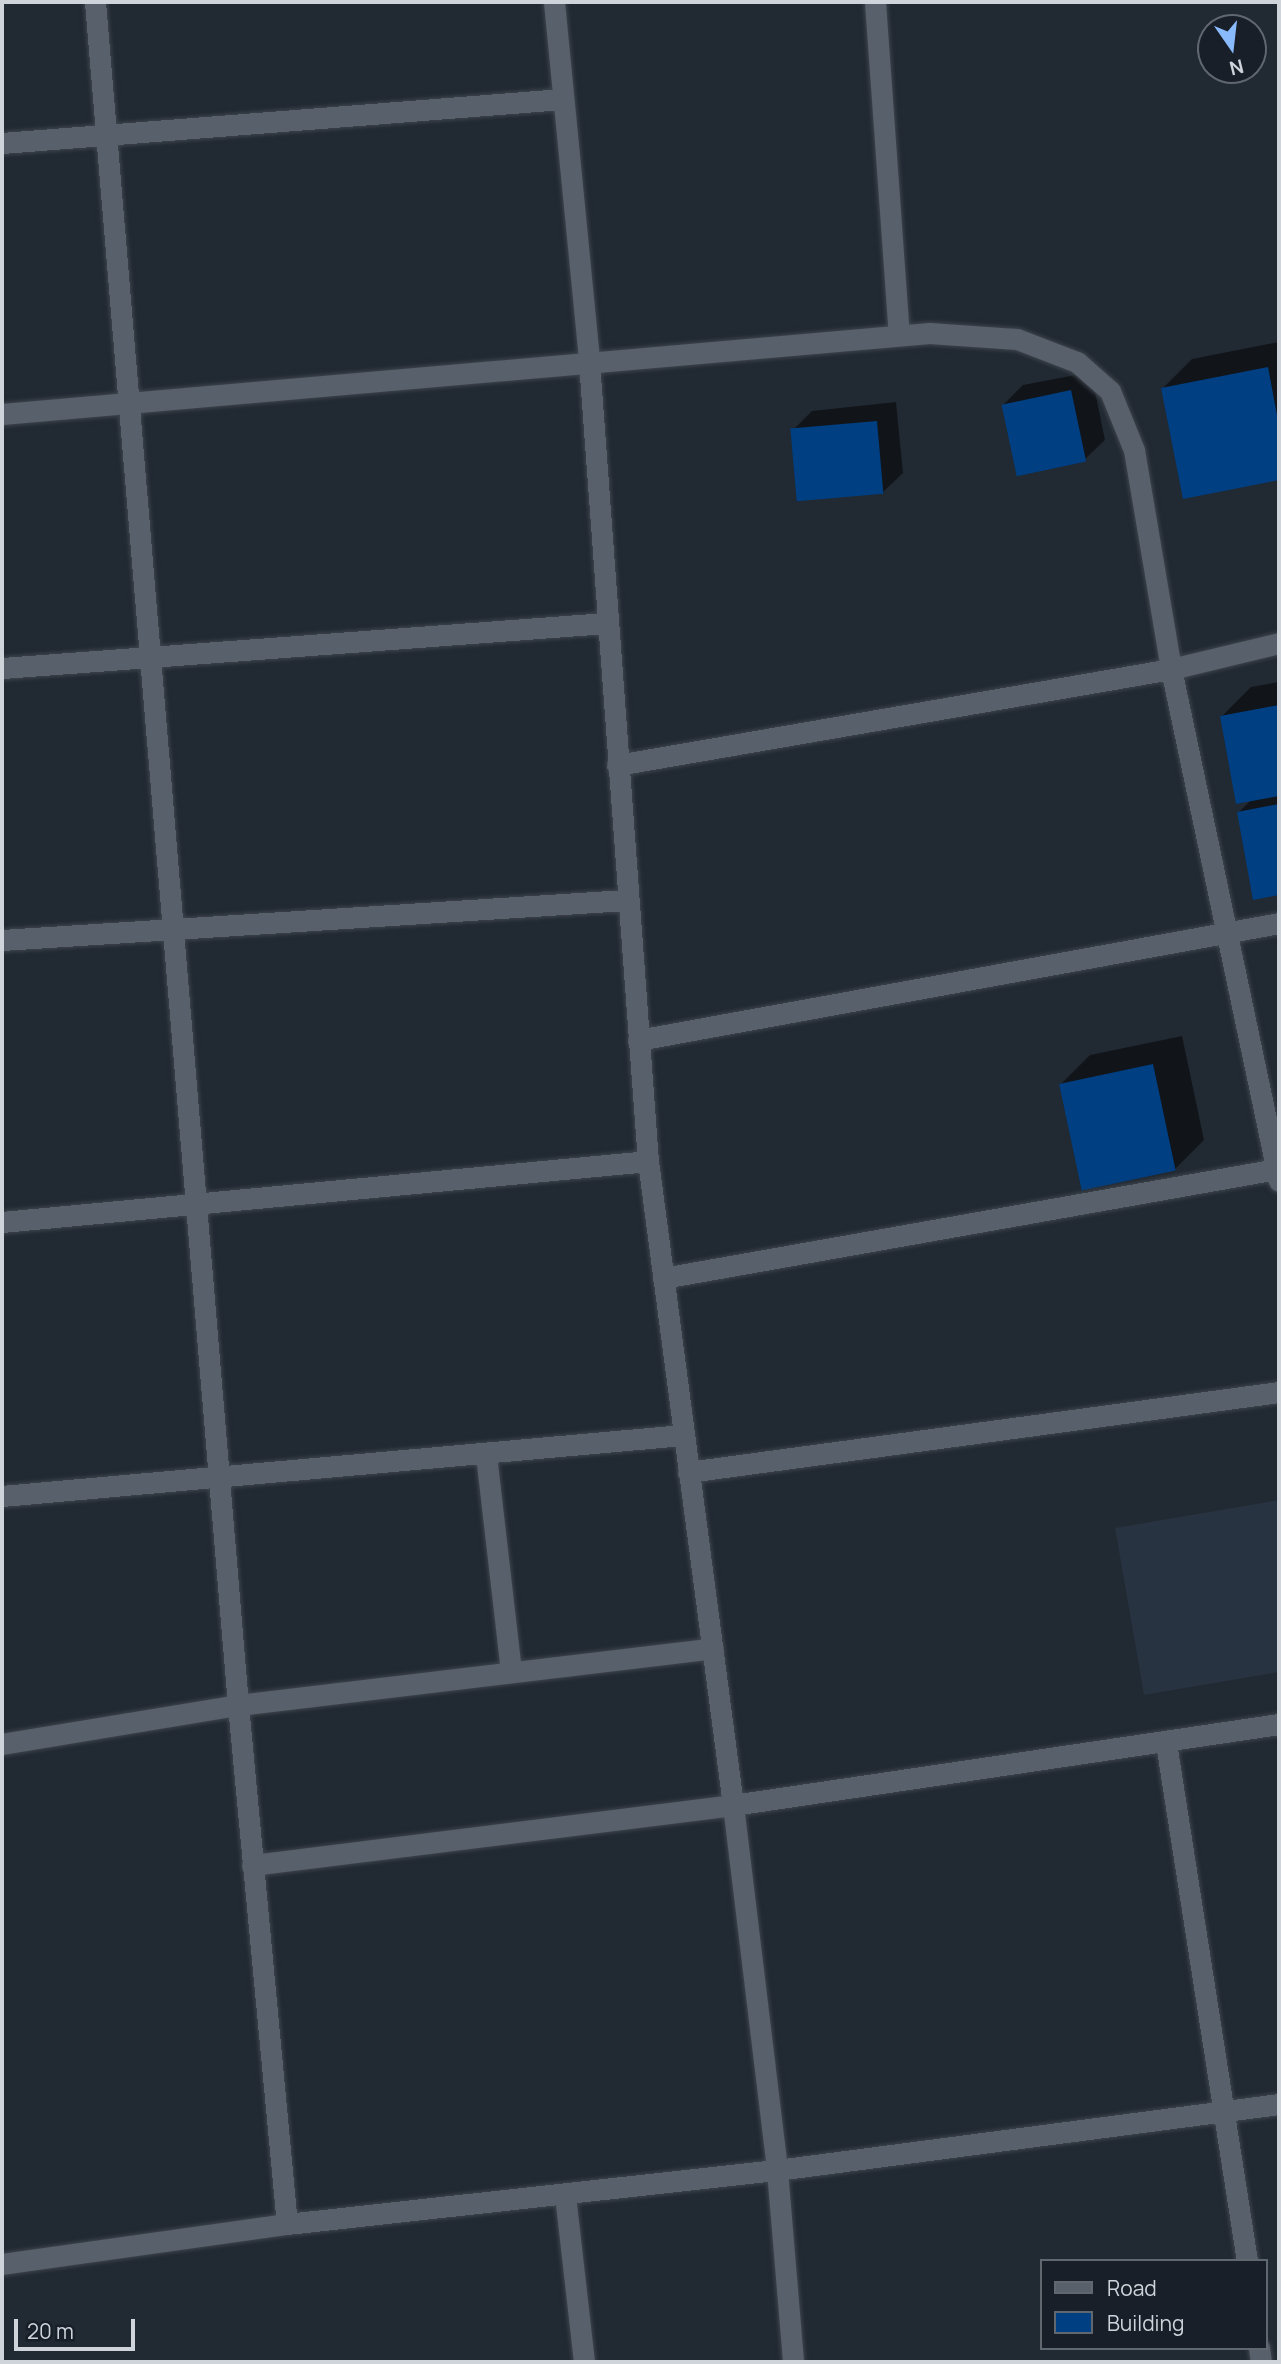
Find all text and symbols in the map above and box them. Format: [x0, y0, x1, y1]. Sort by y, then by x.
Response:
north arrow [1197, 14, 1267, 84]
text: N [1227, 53, 1246, 82]
legend [1040, 2259, 1267, 2350]
text: Road [1107, 2274, 1157, 2302]
scale bar [18, 2304, 138, 2348]
text: Building [1107, 2309, 1184, 2337]
text: 20 m [27, 2317, 74, 2345]

